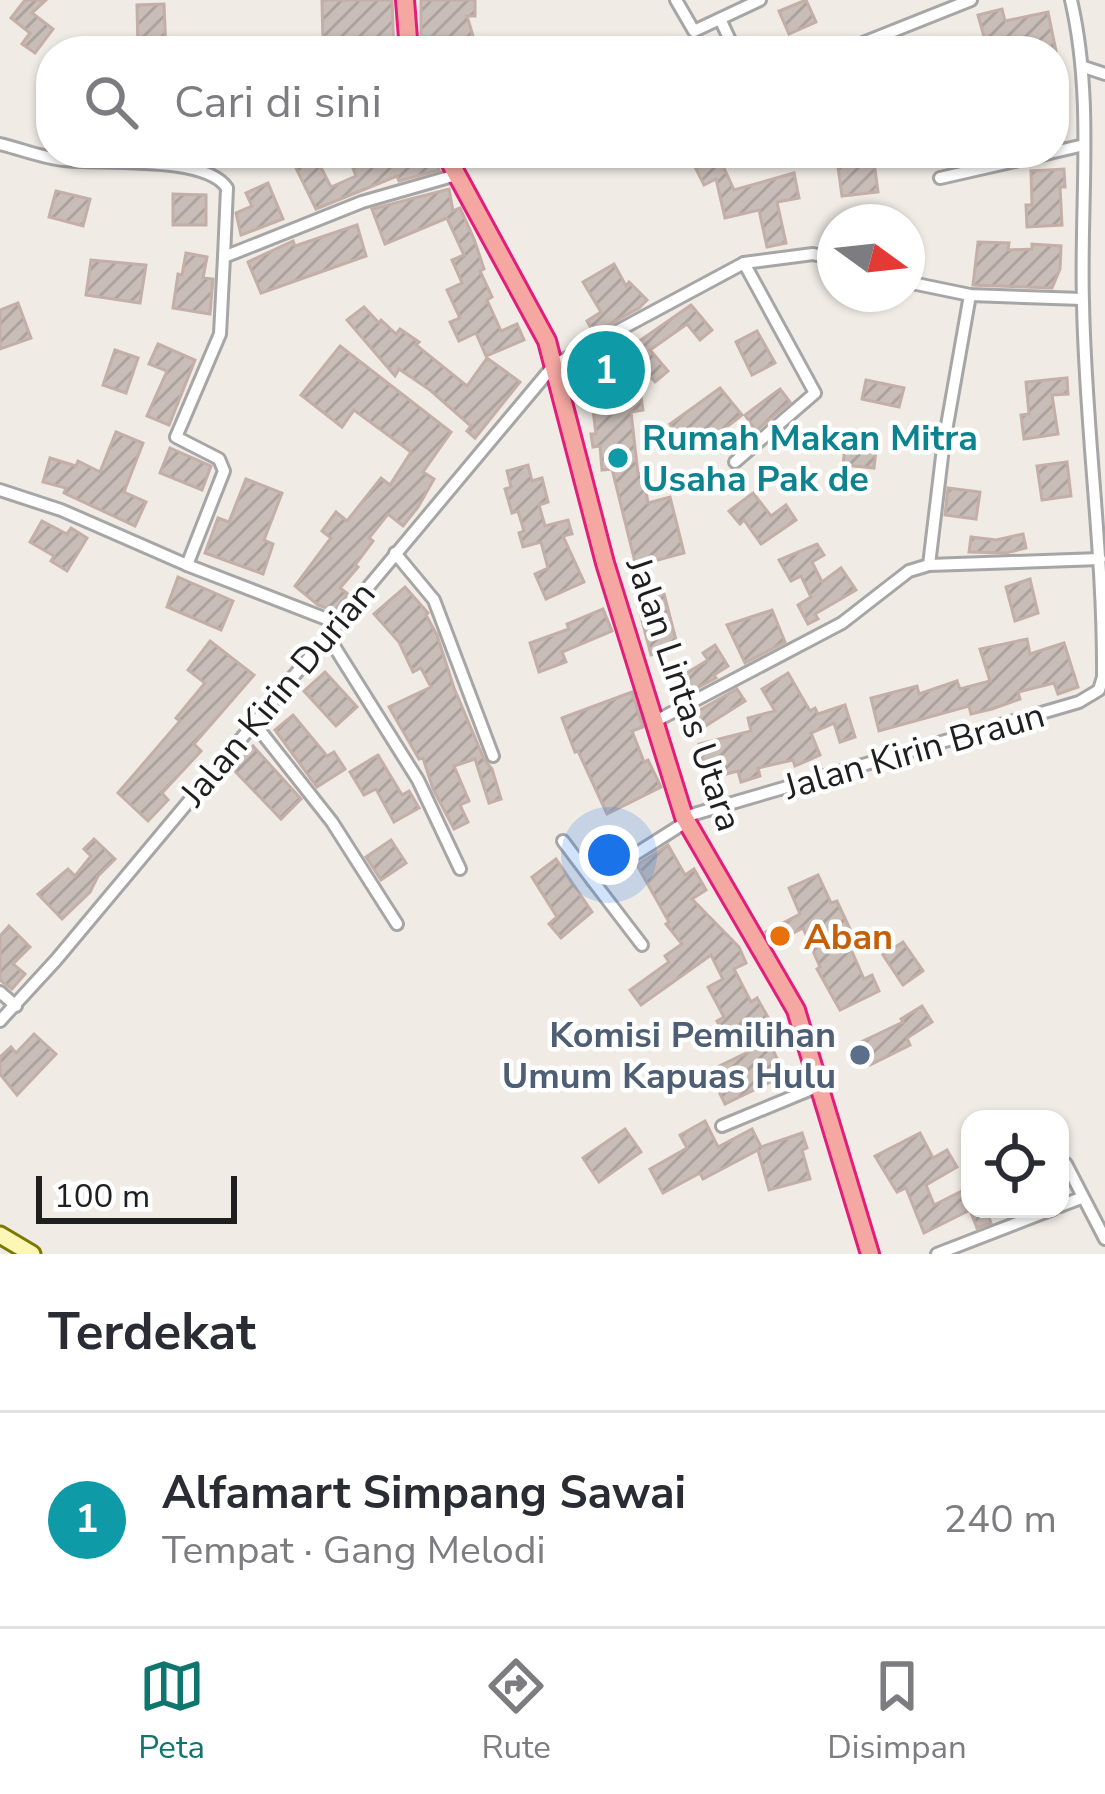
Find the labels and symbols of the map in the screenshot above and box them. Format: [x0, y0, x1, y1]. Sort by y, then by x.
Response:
north arrow [817, 204, 925, 312]
pin: 1 [567, 325, 645, 415]
place label: Rumah Makan Mitra Usaha Pak de [642, 414, 978, 504]
marker: Rumah Makan Mitra Usaha Pak de [605, 445, 631, 471]
street label: Jalan Lintas Utara [613, 550, 753, 838]
street label: Jalan Kirin Durian [169, 571, 387, 818]
street label: Jalan Kirin Braun [778, 691, 1050, 812]
your location [579, 825, 639, 885]
place label: Aban [804, 913, 893, 962]
marker: Aban [767, 923, 793, 949]
place label: Komisi Pemilihan Umum Kapuas Hulu [502, 1011, 836, 1101]
marker: Komisi Pemilihan Umum Kapuas Hulu [847, 1042, 873, 1068]
scale bar [36, 1170, 237, 1223]

